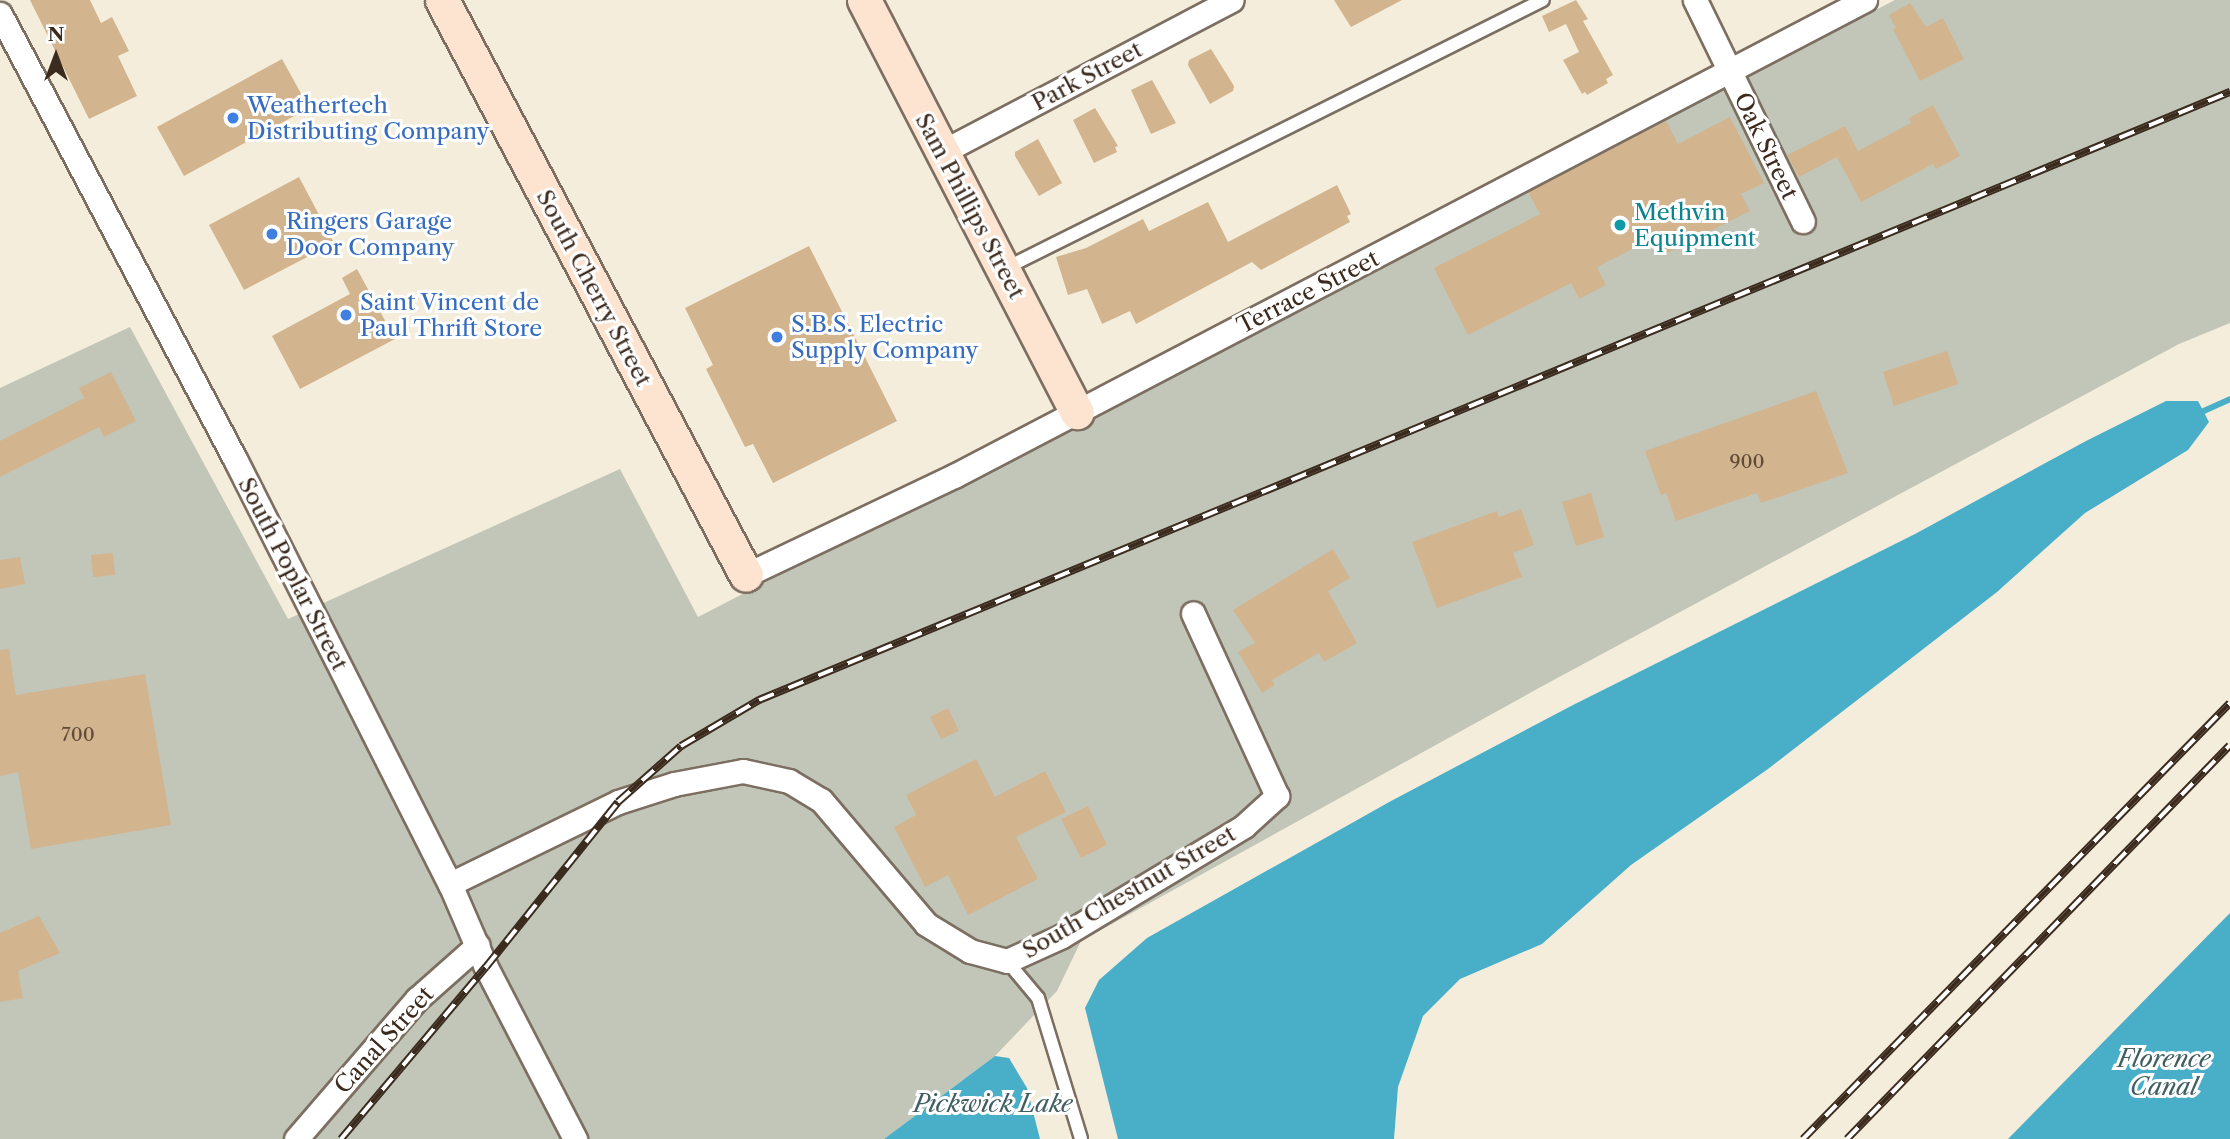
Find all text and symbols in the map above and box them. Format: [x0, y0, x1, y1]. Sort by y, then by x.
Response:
north arrow [21, 21, 91, 91]
text: N [48, 23, 64, 46]
street label: Park Street [1027, 35, 1147, 117]
street label: Oak Street [1728, 88, 1804, 204]
place label: Weathertech Distributing Company [247, 91, 489, 145]
street label: Sam Phillips Street [909, 109, 1031, 303]
marker: Weathertech Distributing Company [225, 110, 241, 126]
street label: South Cherry Street [530, 185, 658, 391]
place label: Methvin Equipment [1634, 198, 1756, 252]
place label: Ringers Garage Door Company [286, 207, 455, 261]
marker: Methvin Equipment [1612, 217, 1628, 233]
marker: Ringers Garage Door Company [264, 226, 280, 242]
street label: Terrace Street [1232, 244, 1384, 340]
place label: Saint Vincent de Paul Thrift Store [360, 288, 543, 342]
marker: Saint Vincent de Paul Thrift Store [338, 307, 354, 323]
place label: S.B.S. Electric Supply Company [791, 310, 979, 364]
marker: S.B.S. Electric Supply Company [769, 329, 785, 345]
house number: 900 [1729, 451, 1765, 473]
street label: South Poplar Street [232, 473, 354, 675]
house number: 700 [61, 724, 95, 746]
street label: South Chestnut Street [1017, 820, 1241, 964]
street label: Canal Street [329, 981, 439, 1099]
water label: Florence Canal [2117, 1045, 2211, 1101]
water label: Pickwick Lake [914, 1090, 1072, 1118]

